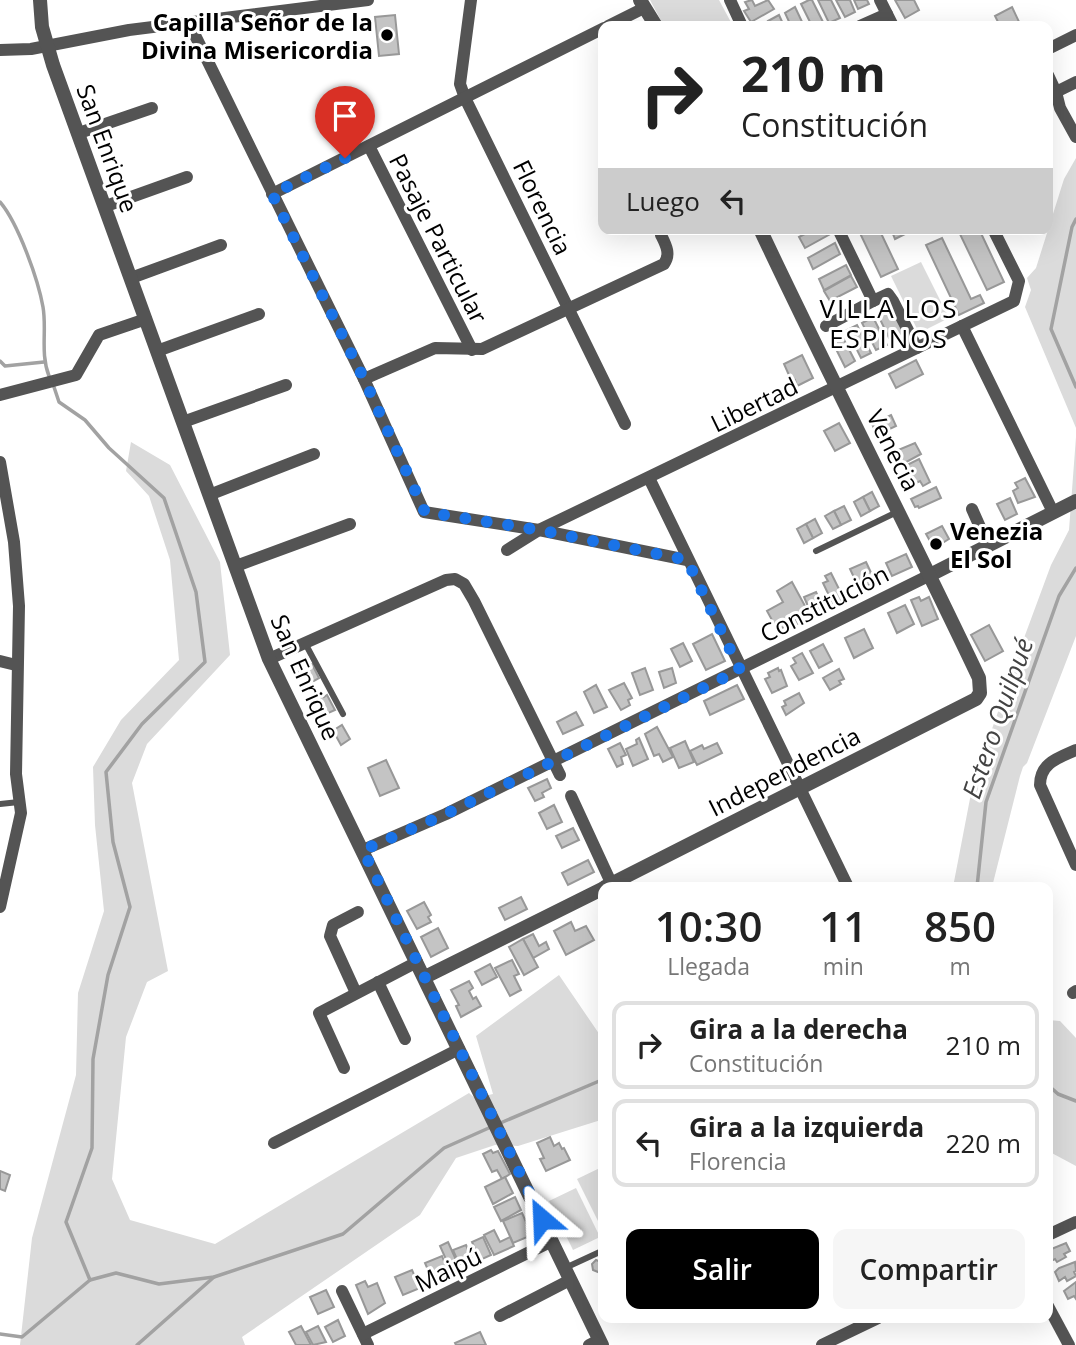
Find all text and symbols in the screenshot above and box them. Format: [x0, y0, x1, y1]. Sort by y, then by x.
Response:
place label: Capilla Señor de la Divina Misericordia [141, 5, 373, 66]
marker: Capilla Señor de la Divina Misericordia [379, 27, 395, 43]
text: 210 m [741, 40, 886, 106]
icon: right [626, 49, 717, 140]
street label: San Enrique [70, 79, 146, 217]
pin [315, 86, 375, 158]
icon: arrive [326, 97, 364, 135]
text: Constitución [741, 103, 928, 146]
street label: Pasaje Particular [382, 148, 496, 328]
street label: Florencia [506, 154, 580, 260]
icon: left [714, 182, 752, 220]
text: Luego [626, 183, 700, 219]
district label: VILLA LOS ESPINOS [819, 290, 959, 356]
street label: Libertad [705, 369, 803, 439]
street label: Venecia [860, 404, 928, 496]
place label: Venezia El Sol [950, 514, 1043, 575]
marker: Venezia El Sol [928, 536, 944, 552]
street label: Constitución [754, 556, 894, 650]
street label: San Enrique [264, 609, 348, 745]
water label: Estero Quilpué [953, 633, 1041, 803]
street label: Independencia [702, 719, 866, 823]
text: 10:30 [655, 897, 762, 954]
text: 11 [819, 897, 867, 954]
text: 850 [924, 897, 996, 954]
text: Llegada [667, 950, 750, 982]
text: min [823, 950, 864, 982]
text: m [949, 950, 971, 982]
text: Gira a la derecha [689, 1011, 908, 1047]
icon: right [630, 1026, 668, 1064]
text: 210 m [946, 1027, 1021, 1063]
text: Constitución [689, 1047, 823, 1079]
text: Gira a la izquierda [689, 1109, 924, 1145]
icon: left [630, 1124, 668, 1162]
text: 220 m [946, 1125, 1021, 1161]
text: Florencia [689, 1145, 787, 1177]
position arrow [505, 1182, 579, 1256]
button: Salir [626, 1229, 819, 1309]
button: Compartir [833, 1229, 1025, 1309]
street label: Maipú [409, 1239, 487, 1299]

